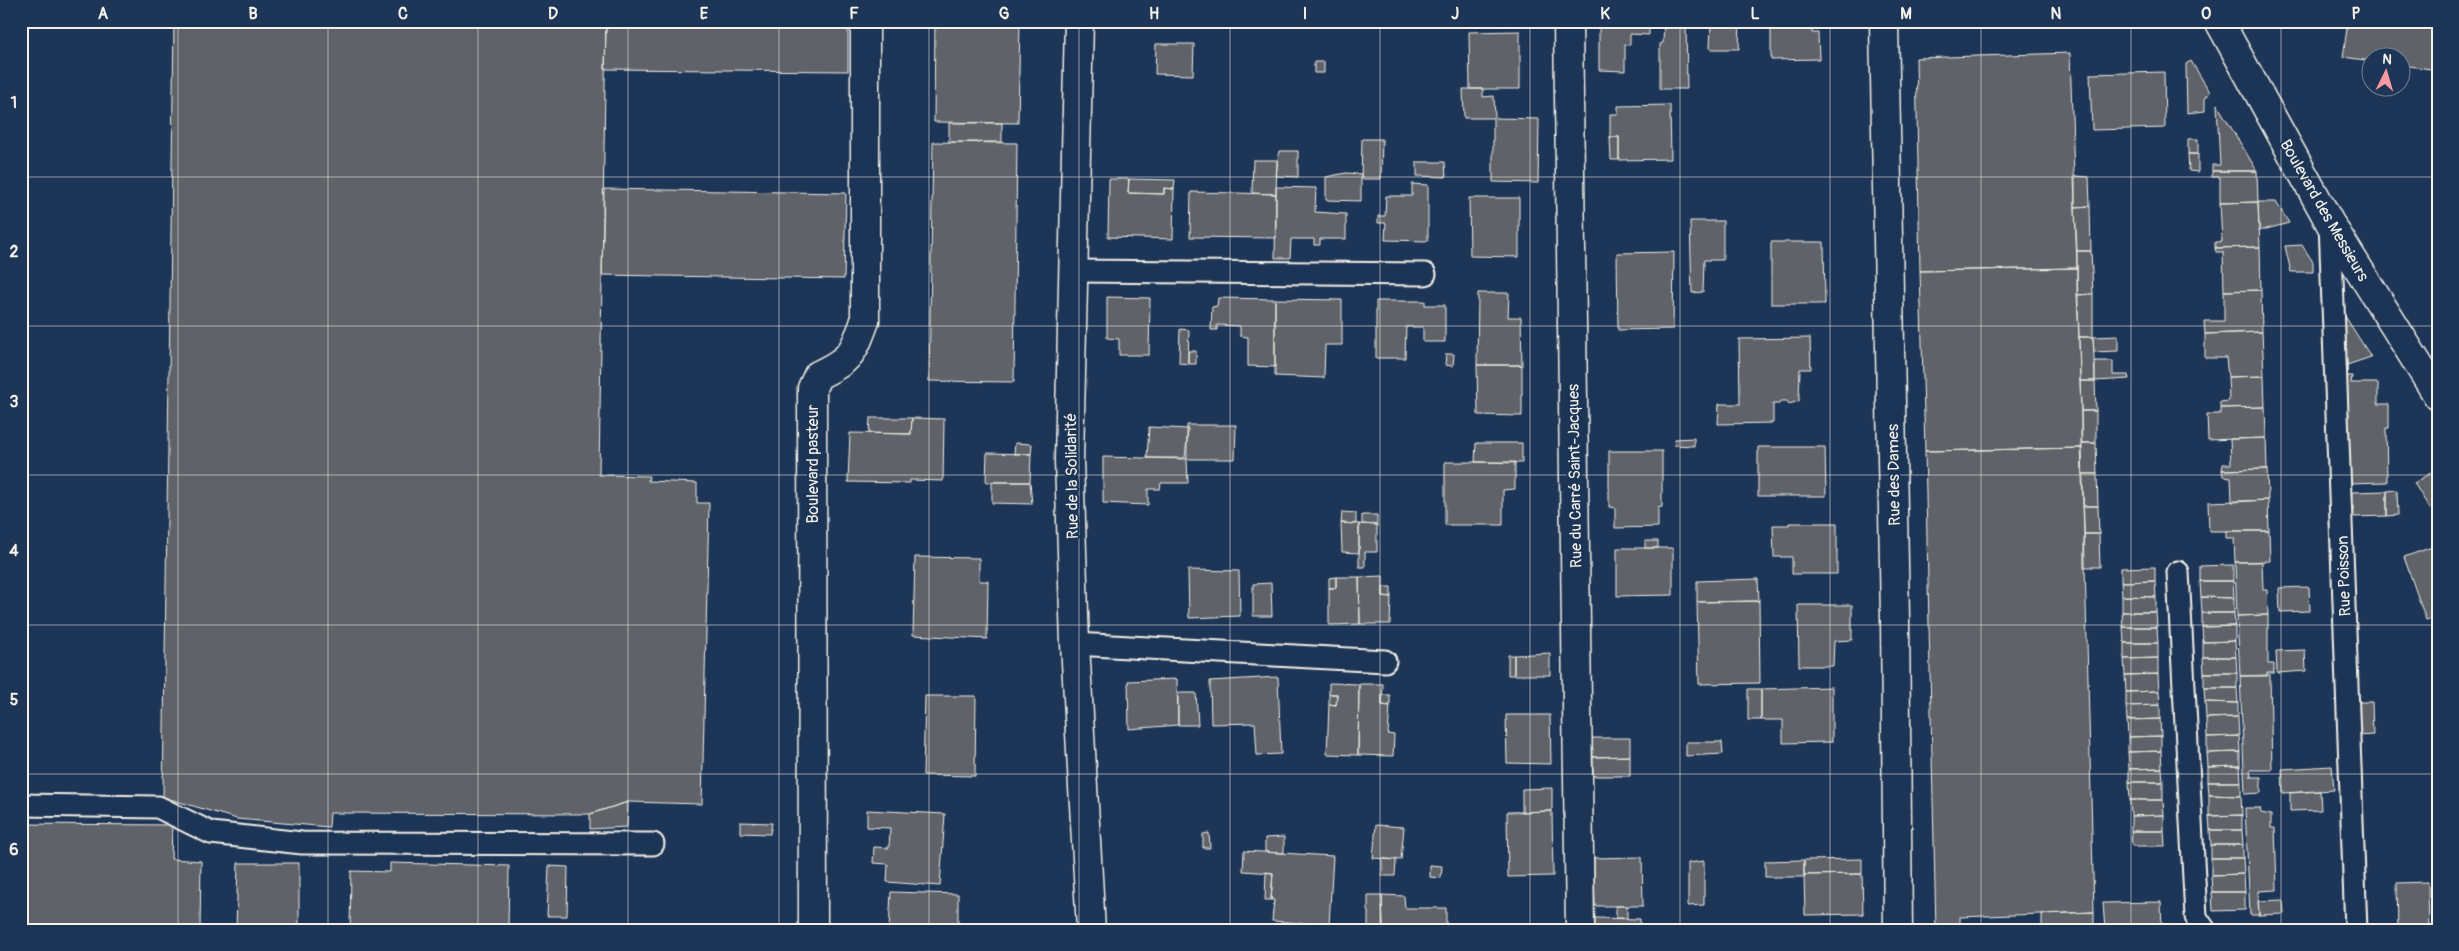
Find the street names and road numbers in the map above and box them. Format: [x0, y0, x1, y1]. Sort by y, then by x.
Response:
street label: Boulevard des Messieurs [2275, 136, 2373, 285]
street label: Rue du Carré Saint-Jacques [1563, 384, 1587, 568]
street label: Boulevard pasteur [803, 404, 823, 523]
street label: Rue de la Solidarité [1061, 413, 1083, 539]
street label: Rue des Dames [1883, 424, 1905, 526]
street label: Rue Poisson [2333, 535, 2355, 617]

